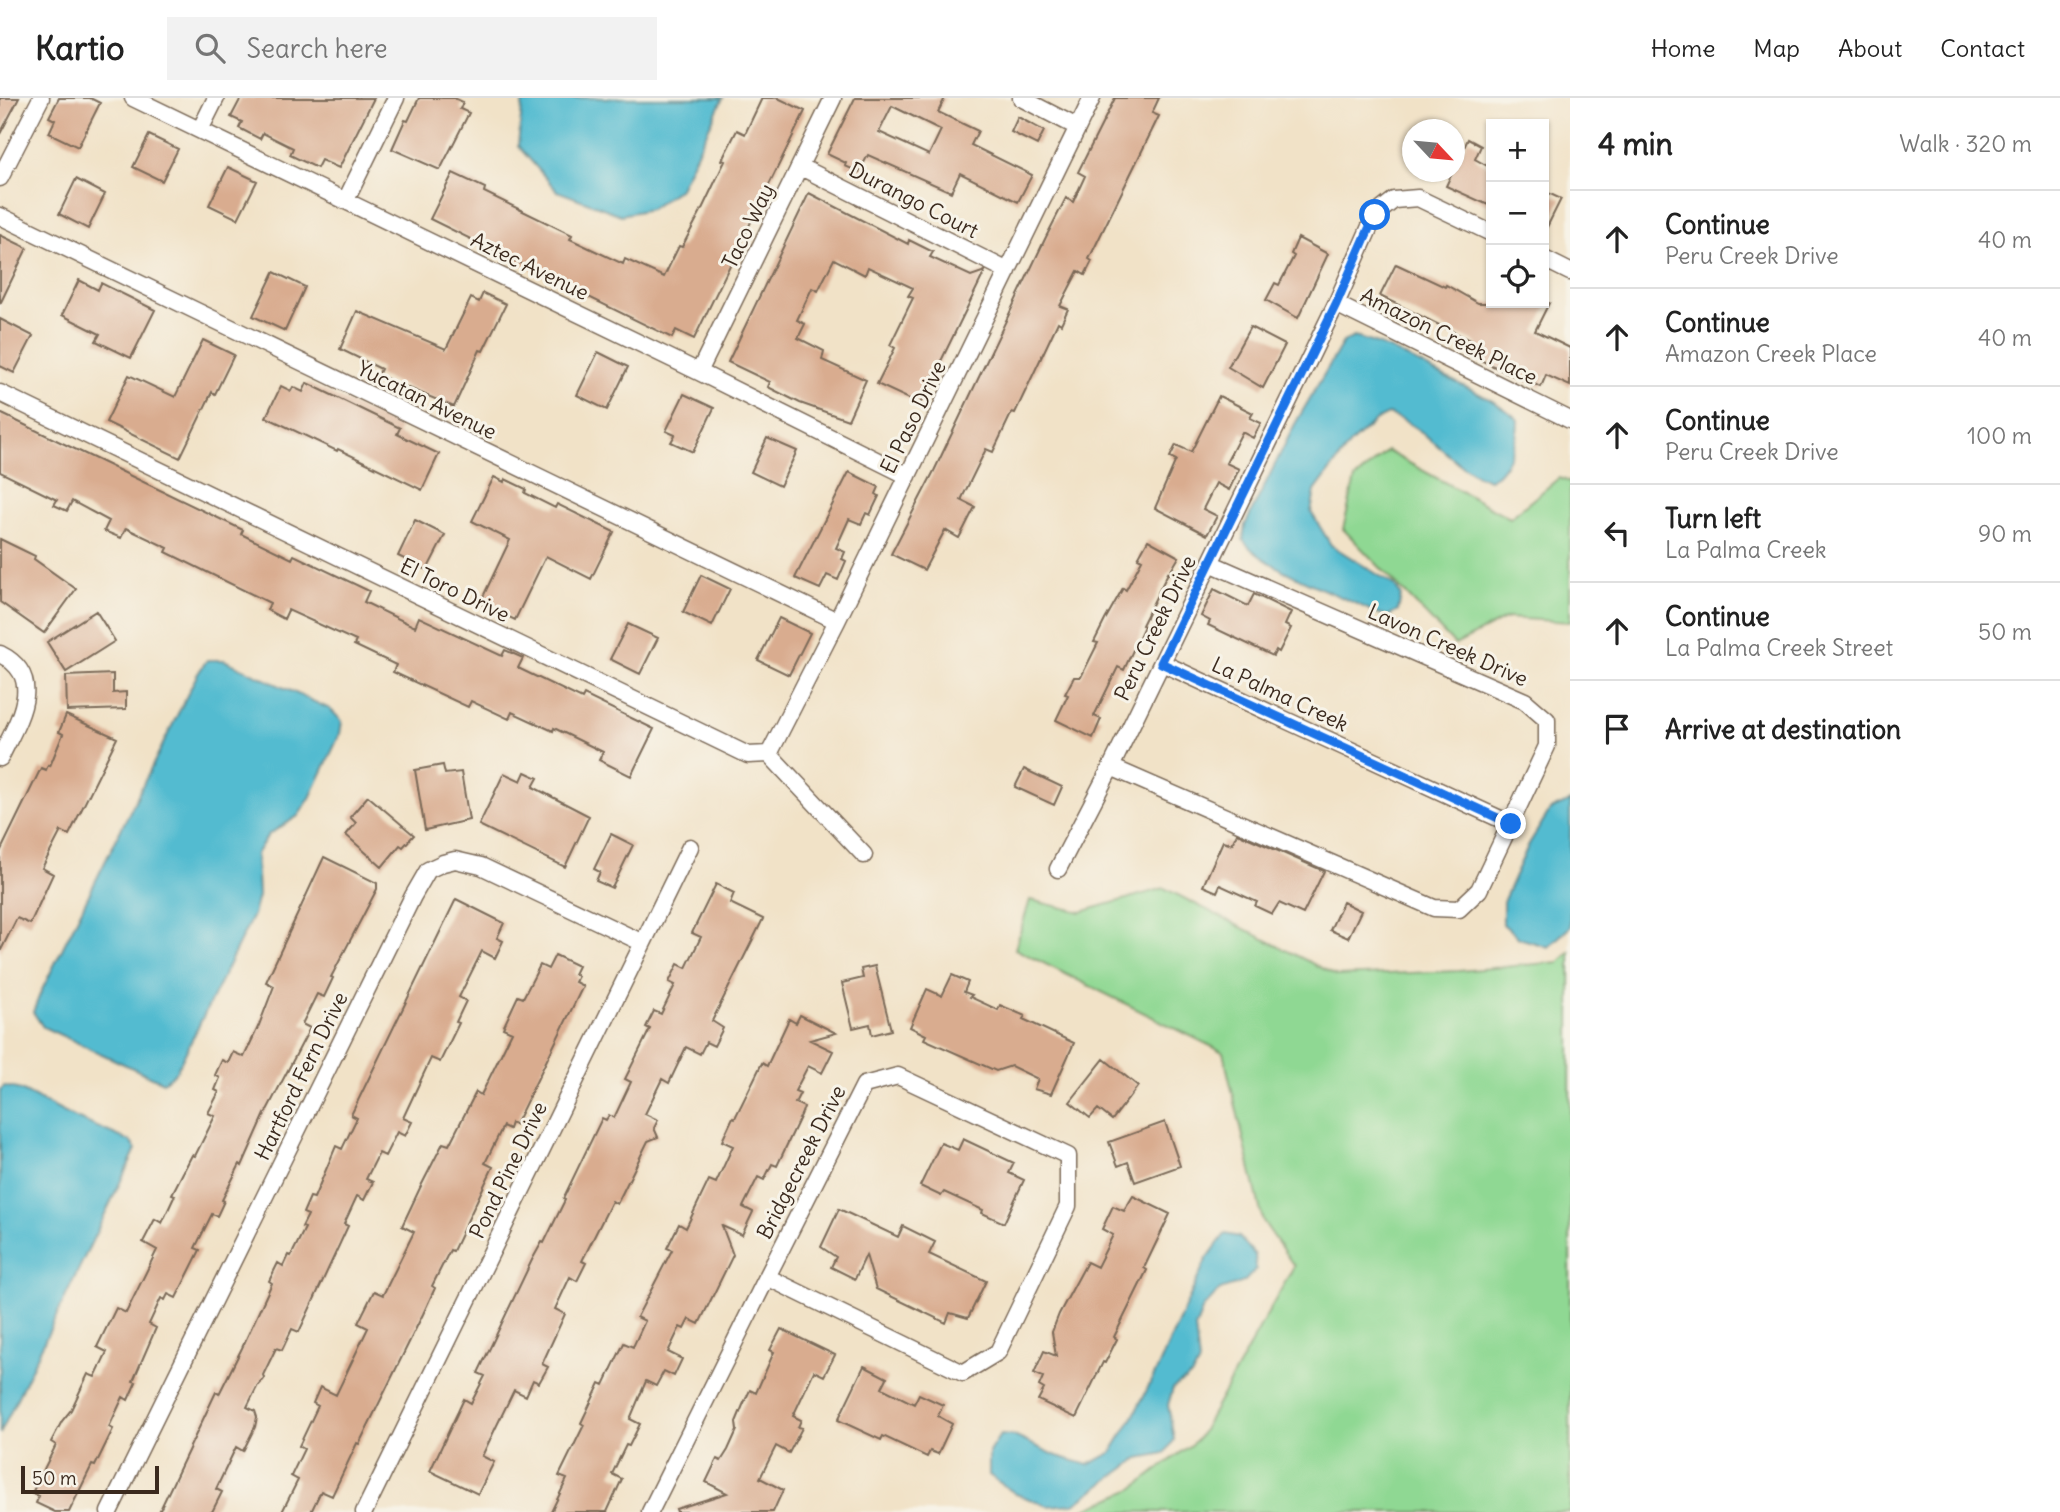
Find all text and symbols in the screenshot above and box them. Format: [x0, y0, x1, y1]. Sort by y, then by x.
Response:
search box [167, 17, 657, 80]
text: Kartio [35, 27, 125, 69]
icon: search [191, 29, 229, 67]
text: Search here [247, 32, 388, 65]
text: Home [1651, 33, 1715, 63]
text: Map [1753, 33, 1800, 63]
text: About [1838, 33, 1902, 63]
text: Contact [1940, 33, 2025, 63]
north arrow [1402, 119, 1465, 182]
map controls [1486, 119, 1549, 308]
button: + [1486, 119, 1549, 182]
text: 4 min [1598, 125, 1673, 163]
text: Walk · 320 m [1899, 129, 2032, 158]
street label: Durango Court [845, 156, 983, 244]
street label: Taco Way [716, 179, 780, 273]
button: − [1486, 182, 1549, 245]
route start [1359, 199, 1390, 230]
text: Continue [1665, 208, 1770, 241]
icon: ahead [1598, 220, 1636, 258]
text: 40 m [1978, 225, 2032, 254]
street label: Aztec Avenue [467, 226, 593, 306]
text: Peru Creek Drive [1665, 241, 1839, 270]
button: locate [1486, 245, 1549, 308]
street label: Amazon Creek Place [1356, 281, 1542, 391]
text: Continue [1665, 306, 1770, 339]
icon: ahead [1598, 318, 1636, 356]
text: 40 m [1978, 323, 2032, 352]
text: Amazon Creek Place [1665, 339, 1877, 368]
street label: Yucatan Avenue [353, 355, 501, 445]
street label: El Paso Drive [874, 356, 952, 478]
text: Continue [1665, 404, 1770, 437]
icon: ahead [1598, 416, 1636, 454]
text: 100 m [1967, 421, 2032, 450]
text: Peru Creek Drive [1665, 437, 1839, 466]
text: Turn left [1665, 502, 1761, 535]
icon: left [1598, 514, 1636, 552]
text: 90 m [1978, 519, 2032, 548]
text: La Palma Creek [1665, 535, 1827, 564]
street label: Peru Creek Drive [1108, 551, 1202, 705]
street label: El Toro Drive [396, 552, 514, 628]
street label: Lavon Creek Drive [1364, 598, 1532, 692]
text: Continue [1665, 600, 1770, 633]
icon: ahead [1598, 612, 1636, 650]
text: 50 m [1978, 617, 2032, 646]
text: La Palma Creek Street [1665, 633, 1893, 662]
street label: La Palma Creek [1207, 651, 1353, 737]
icon: arrive [1598, 710, 1636, 748]
text: Arrive at destination [1665, 713, 1901, 746]
route end [1495, 808, 1526, 839]
street label: Hartford Fern Drive [248, 987, 354, 1165]
street label: Bridgecreek Drive [751, 1081, 851, 1243]
street label: Pond Pine Drive [463, 1097, 553, 1243]
scale bar [21, 1463, 159, 1495]
text: 50 m [32, 1466, 77, 1490]

